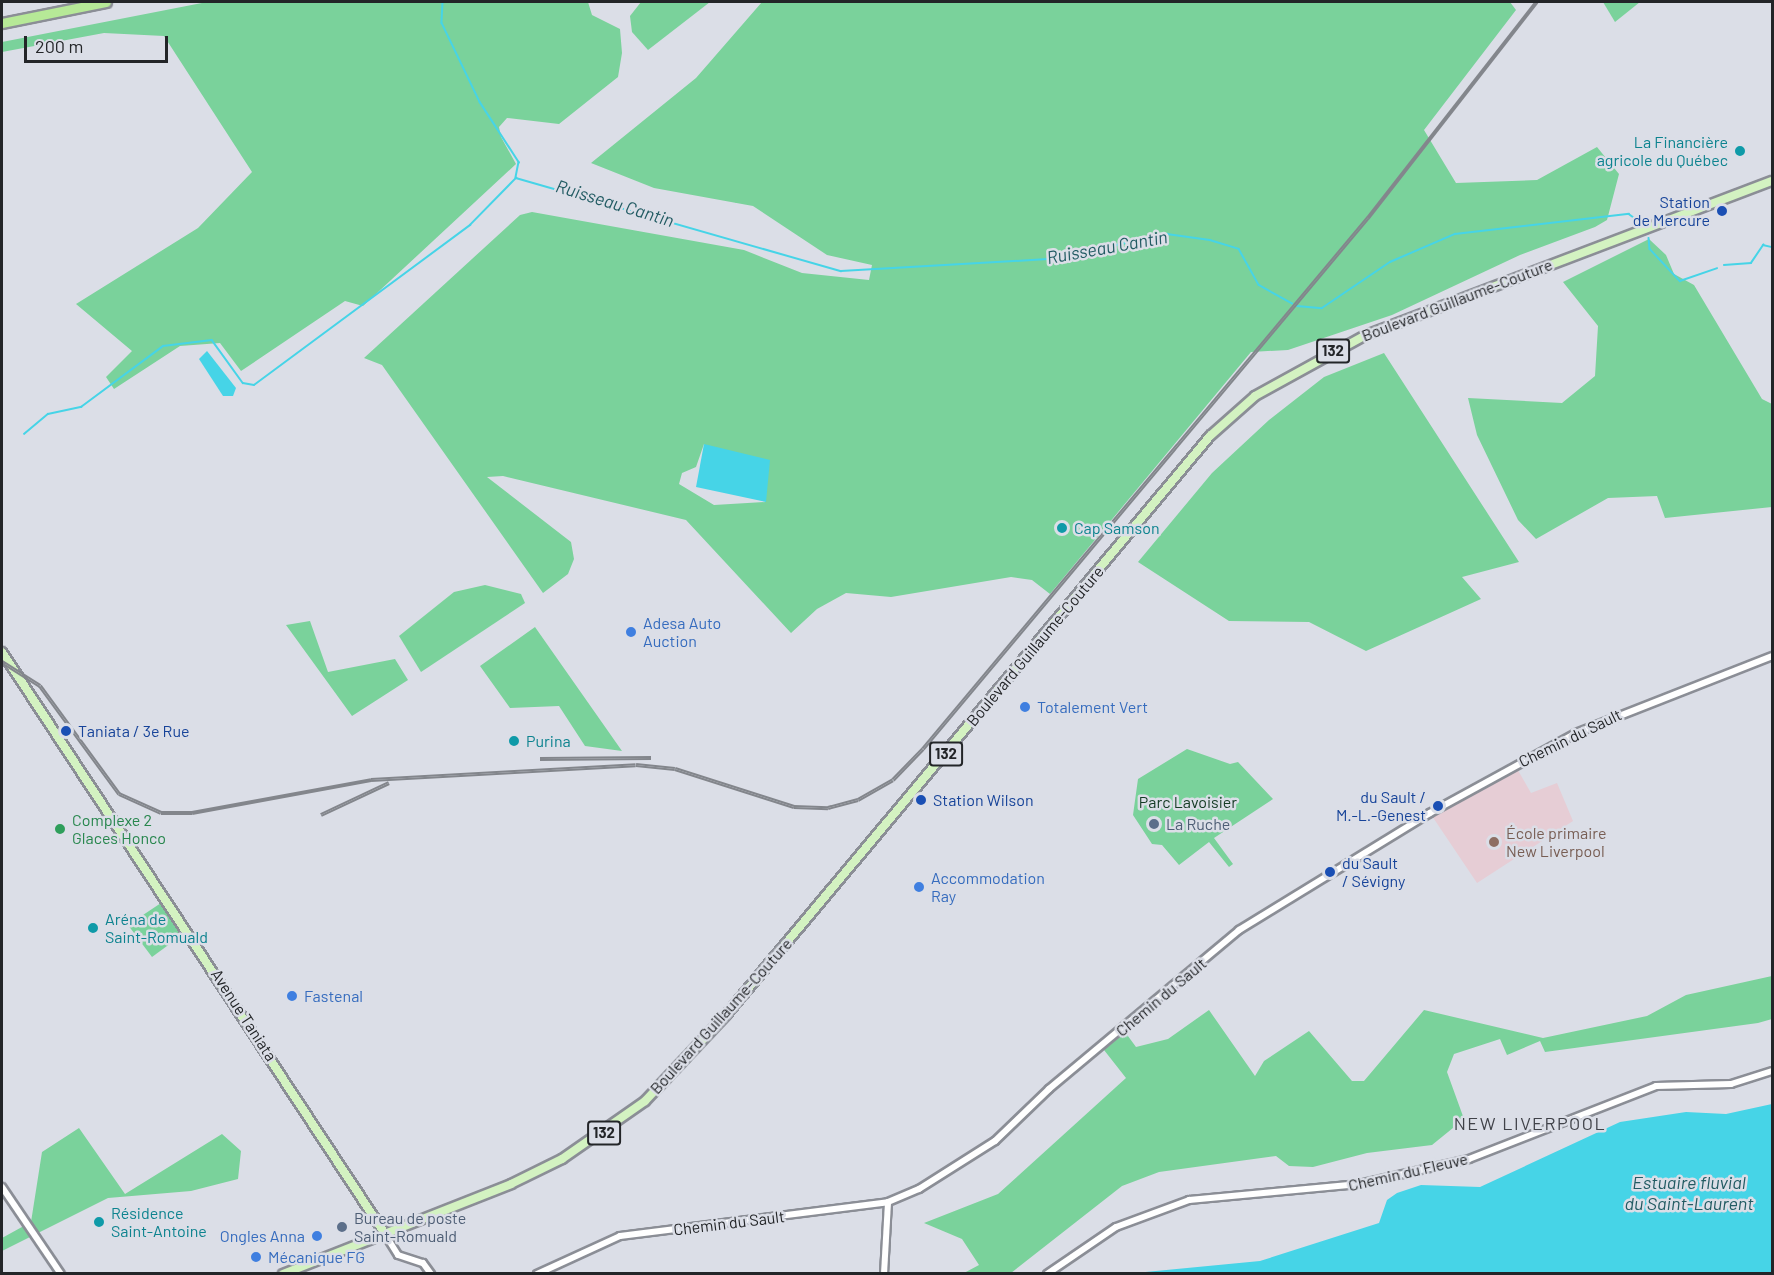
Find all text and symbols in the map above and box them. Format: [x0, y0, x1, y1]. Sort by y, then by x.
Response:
scale bar [27, 24, 171, 62]
text: 200 m [35, 35, 83, 57]
place label: La Financière agricole du Québec [1597, 132, 1728, 170]
marker: La Financière agricole du Québec [1733, 144, 1747, 158]
water label: Ruisseau Cantin [553, 175, 677, 231]
place label: Station de Mercure [1633, 192, 1710, 230]
marker: Station de Mercure [1715, 204, 1729, 218]
water label: Ruisseau Cantin [1045, 226, 1169, 268]
street label: Boulevard Guillaume-Couture [1359, 255, 1555, 345]
road number: 132 [1315, 339, 1351, 363]
place label: Cap Samson [1074, 518, 1160, 538]
marker: Cap Samson [1055, 521, 1069, 535]
street label: Boulevard Guillaume-Couture [962, 562, 1108, 730]
place label: Adesa Auto Auction [643, 613, 721, 651]
marker: Adesa Auto Auction [624, 625, 638, 639]
place label: Totalement Vert [1037, 697, 1148, 717]
marker: Totalement Vert [1018, 700, 1032, 714]
street label: Chemin du Sault [1515, 705, 1625, 771]
place label: Taniata / 3e Rue [78, 721, 190, 741]
marker: Taniata / 3e Rue [59, 724, 73, 738]
place label: Purina [526, 731, 571, 751]
marker: Purina [507, 734, 521, 748]
road number: 132 [928, 742, 964, 766]
place label: du Sault / M.-L.-Genest [1336, 787, 1426, 825]
place label: Station Wilson [933, 790, 1034, 810]
park label: Parc Lavoisier [1139, 792, 1237, 812]
marker: Station Wilson [914, 793, 928, 807]
marker: du Sault / M.-L.-Genest [1431, 799, 1445, 813]
place label: Complexe 2 Glaces Honco [72, 810, 166, 848]
place label: La Ruche [1166, 814, 1230, 834]
marker: La Ruche [1147, 817, 1161, 831]
marker: Complexe 2 Glaces Honco [53, 822, 67, 836]
place label: École primaire New Liverpool [1506, 823, 1607, 861]
marker: École primaire New Liverpool [1487, 835, 1501, 849]
place label: du Sault / Sévigny [1342, 853, 1405, 891]
marker: du Sault / Sévigny [1323, 865, 1337, 879]
place label: Accommodation Ray [931, 868, 1045, 906]
marker: Accommodation Ray [912, 880, 926, 894]
place label: Aréna de Saint-Romuald [105, 909, 208, 947]
marker: Aréna de Saint-Romuald [86, 921, 100, 935]
street label: Boulevard Guillaume-Couture [646, 934, 796, 1098]
street label: Chemin du Sault [1112, 954, 1210, 1040]
street label: Avenue Taniata [207, 965, 281, 1065]
place label: Fastenal [304, 986, 363, 1006]
marker: Fastenal [285, 989, 299, 1003]
district label: NEW LIVERPOOL [1454, 1112, 1606, 1134]
road number: 132 [586, 1121, 622, 1145]
street label: Chemin du Fleuve [1346, 1149, 1470, 1195]
water label: Estuaire fluvial du Saint-Laurent [1624, 1172, 1754, 1214]
place label: Résidence Saint-Antoine [111, 1203, 207, 1241]
street label: Chemin du Sault [672, 1207, 786, 1239]
place label: Bureau de poste Saint-Romuald [354, 1208, 466, 1246]
marker: Résidence Saint-Antoine [92, 1215, 106, 1229]
marker: Bureau de poste Saint-Romuald [335, 1220, 349, 1234]
place label: Ongles Anna [220, 1226, 305, 1246]
marker: Ongles Anna [310, 1229, 324, 1243]
place label: Mécanique FG [268, 1247, 365, 1267]
marker: Mécanique FG [249, 1250, 263, 1264]

